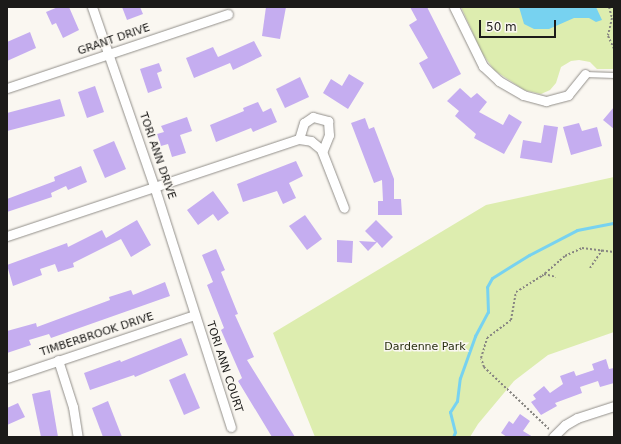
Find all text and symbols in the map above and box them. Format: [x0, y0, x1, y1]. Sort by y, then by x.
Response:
scale bar [481, 12, 558, 38]
text: 50 m [486, 20, 517, 34]
street label: GRANT DRIVE [76, 21, 152, 59]
street label: TORI ANN DRIVE [136, 111, 178, 201]
street label: TIMBERBROOK DRIVE [39, 310, 155, 360]
street label: TORI ANN COURT [203, 320, 245, 414]
park label: Dardenne Park [384, 340, 466, 354]

